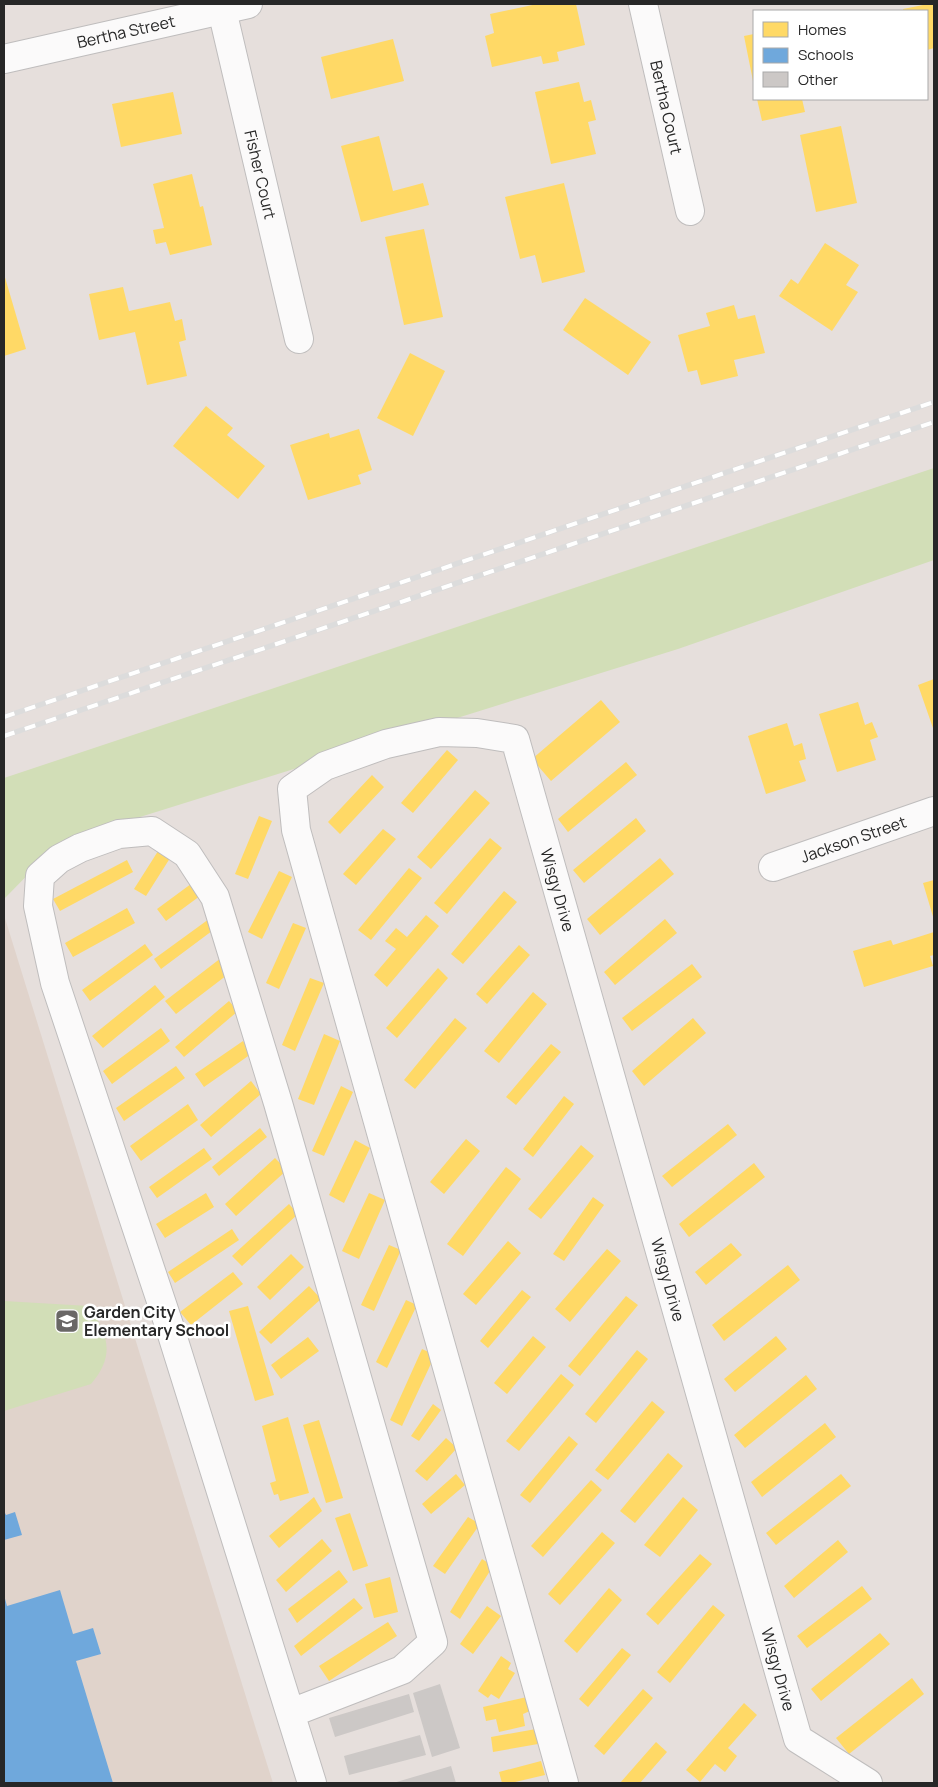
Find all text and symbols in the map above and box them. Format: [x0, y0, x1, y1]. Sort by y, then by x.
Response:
street label: Bertha Street [75, 10, 177, 53]
legend [753, 10, 928, 100]
text: Homes [798, 19, 847, 40]
text: Schools [798, 44, 854, 65]
street label: Bertha Court [645, 58, 688, 156]
text: Other [798, 69, 839, 90]
street label: Fisher Court [239, 128, 282, 221]
street label: Jackson Street [797, 811, 909, 868]
street label: Wisgy Drive [536, 846, 580, 934]
street label: Wisgy Drive [646, 1236, 690, 1324]
place label: Garden City Elementary School [84, 1301, 229, 1341]
school or university icon: Garden City Elementary School [54, 1308, 80, 1334]
street label: Wisgy Drive [756, 1625, 801, 1713]

